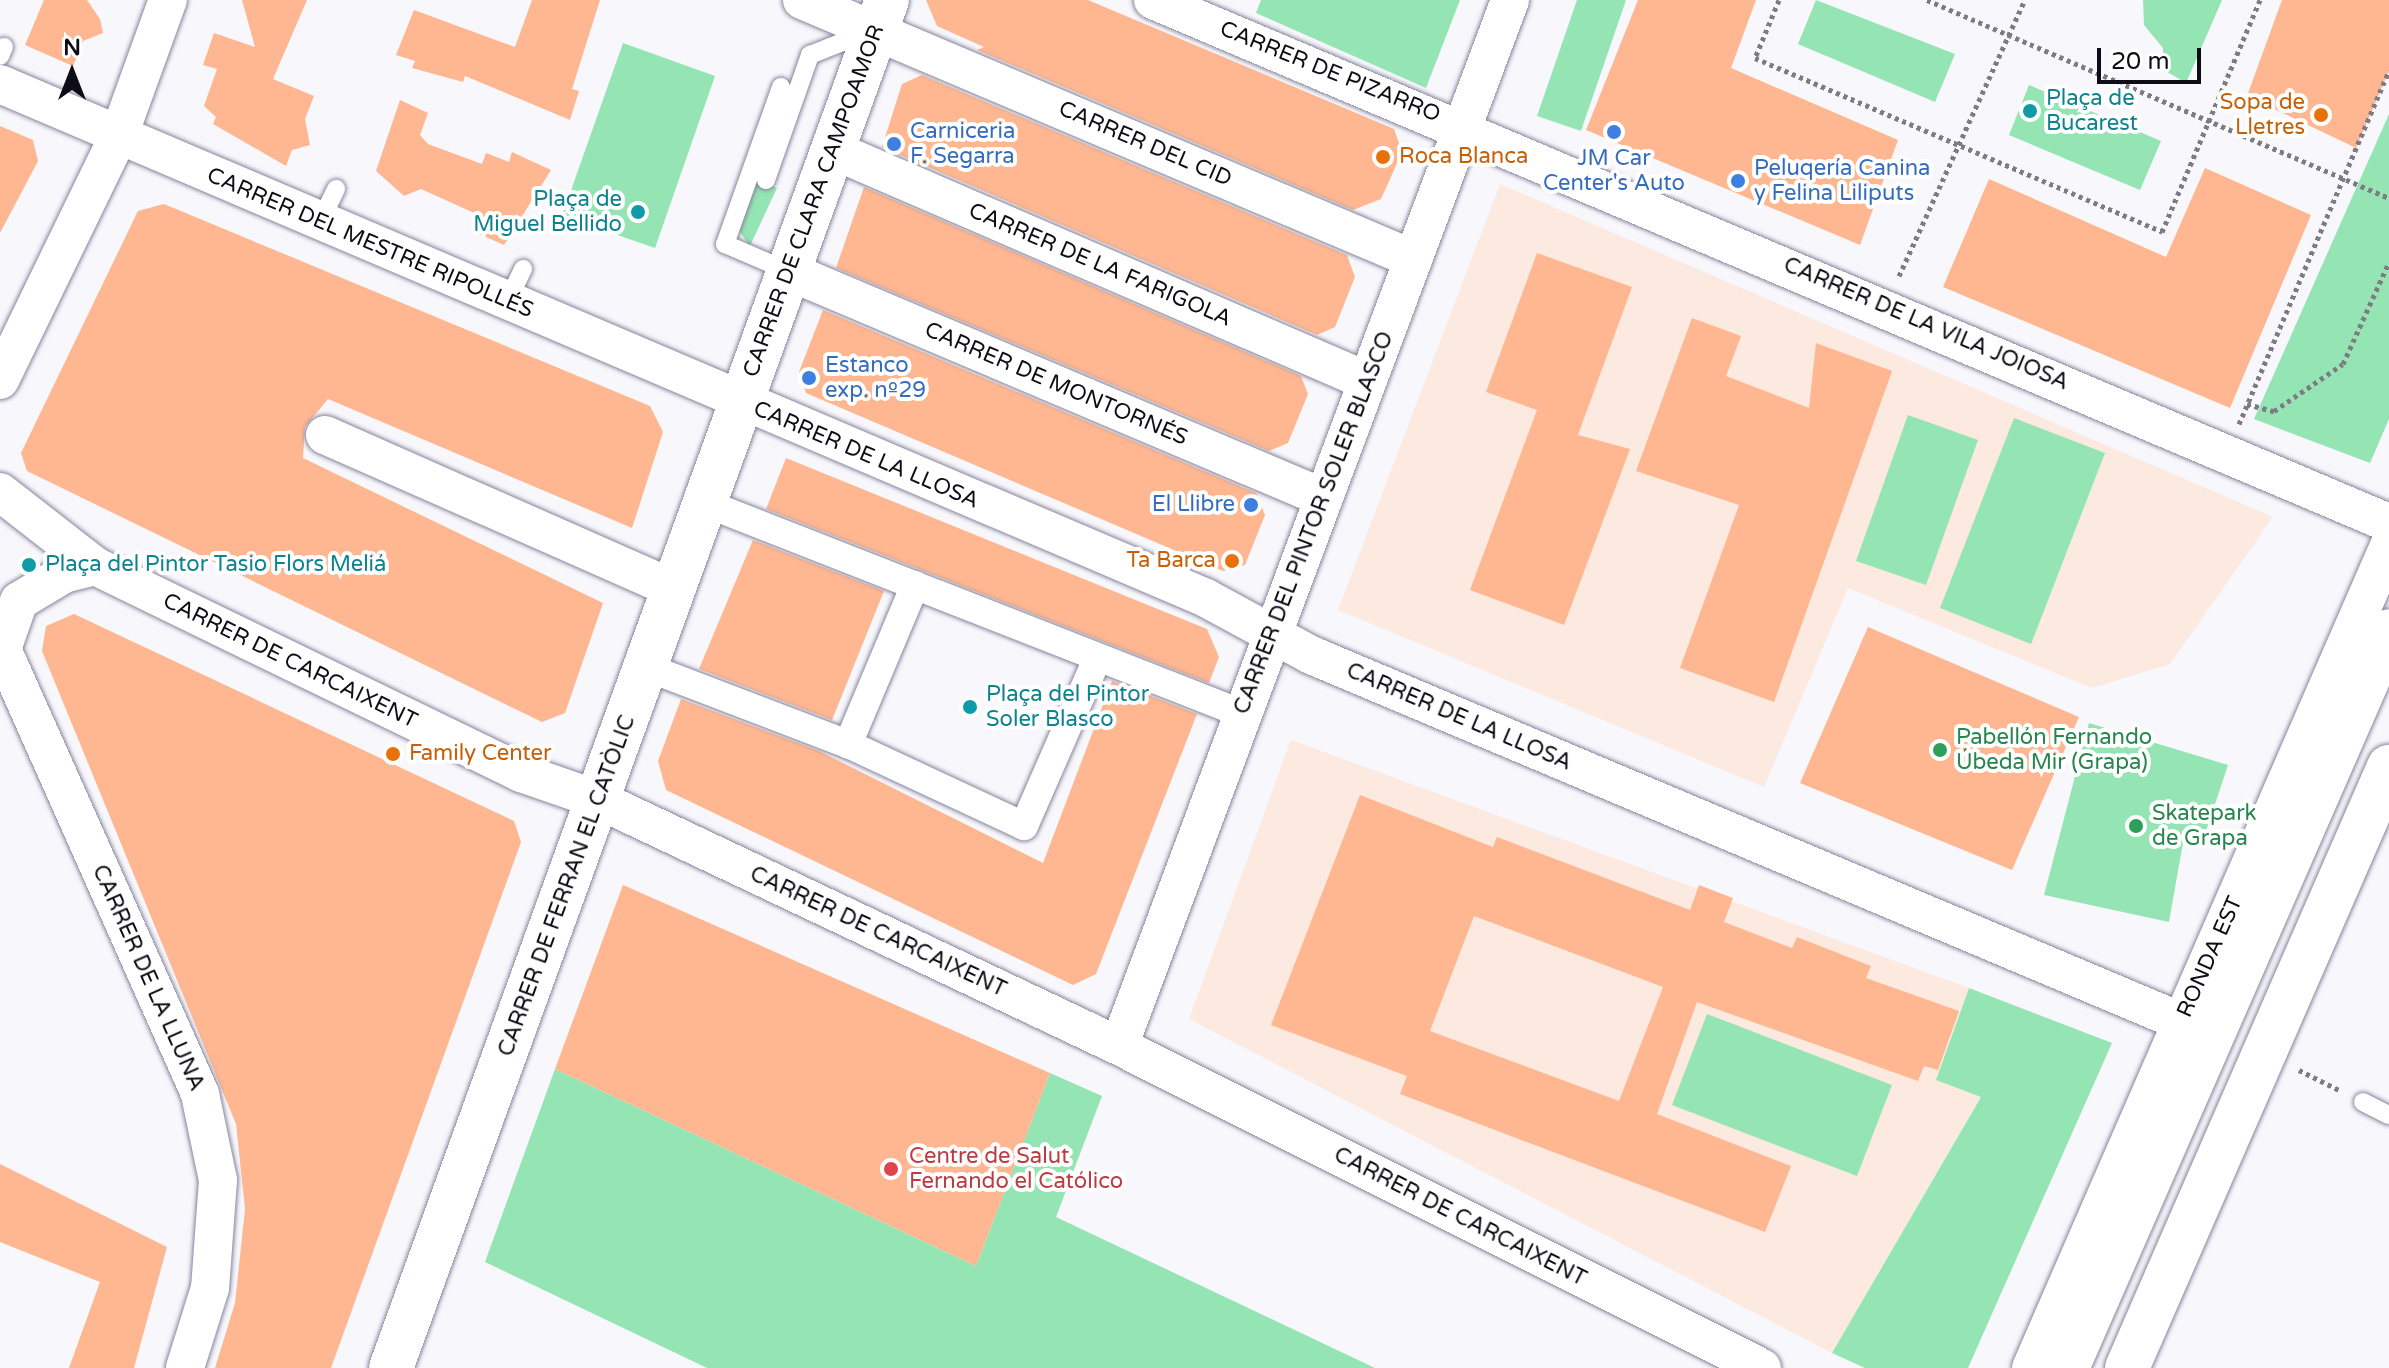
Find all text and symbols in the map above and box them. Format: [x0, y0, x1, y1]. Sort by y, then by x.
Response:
street label: CARRER DE PIZARRO [1216, 16, 1444, 128]
street label: CARRER DE CLARA CAMPOAMOR [738, 21, 890, 381]
north arrow [32, 32, 112, 112]
scale bar [2101, 32, 2205, 82]
text: N [63, 35, 81, 61]
text: 20 m [2111, 47, 2169, 76]
place label: Plaça de Bucarest [2046, 85, 2138, 136]
place label: Sopa de Lletres [2220, 89, 2305, 140]
street label: CARRER DEL CID [1054, 96, 1236, 192]
marker: Plaça de Bucarest [2021, 102, 2039, 120]
marker: Sopa de Lletres [2312, 106, 2330, 124]
place label: Carniceria F. Segarra [910, 118, 1015, 170]
marker: JM Car Center's Auto [1605, 123, 1623, 141]
marker: Carniceria F. Segarra [885, 135, 903, 153]
place label: Roca Blanca [1399, 144, 1528, 170]
place label: JM Car Center's Auto [1543, 145, 1685, 196]
marker: Roca Blanca [1374, 148, 1392, 166]
place label: Peluqería Canina y Felina Liliputs [1754, 155, 1930, 206]
street label: CARRER DEL MESTRE RIPOLLÉS [203, 162, 537, 324]
marker: Peluqería Canina y Felina Liliputs [1729, 172, 1747, 190]
place label: Plaça de Miguel Bellido [473, 186, 622, 238]
street label: CARRER DE LA FARIGOLA [965, 198, 1235, 332]
marker: Plaça de Miguel Bellido [629, 203, 647, 221]
street label: CARRER DE LA VILA JOIOSA [1779, 252, 2073, 396]
street label: CARRER DE MONTORNÉS [921, 317, 1191, 451]
street label: CARRER DEL PINTOR SOLER BLASCO [1229, 328, 1399, 718]
place label: Estanco exp. nº29 [825, 352, 926, 404]
marker: Estanco exp. nº29 [800, 369, 818, 387]
street label: CARRER DE LA LLOSA [749, 396, 983, 514]
place label: El Llibre [1152, 492, 1235, 518]
marker: El Llibre [1242, 496, 1260, 514]
place label: Ta Barca [1126, 548, 1216, 574]
place label: Plaça del Pintor Tasio Flors Meliá [45, 552, 386, 578]
marker: Ta Barca [1223, 552, 1241, 570]
marker: Plaça del Pintor Tasio Flors Meliá [20, 556, 38, 574]
street label: CARRER DE CARCAIXENT [158, 588, 422, 734]
street label: CARRER DE LA LLOSA [1342, 658, 1576, 776]
place label: Plaça del Pintor Soler Blasco [986, 681, 1149, 732]
marker: Plaça del Pintor Soler Blasco [961, 698, 979, 716]
street label: CARRER DE FERRAN EL CATÒLIC [493, 712, 641, 1060]
place label: Pabellón Fernando Úbeda Mir (Grapa) [1956, 724, 2152, 776]
place label: Family Center [409, 741, 551, 767]
marker: Pabellón Fernando Úbeda Mir (Grapa) [1931, 741, 1949, 759]
marker: Family Center [384, 745, 402, 763]
place label: Skatepark de Grapa [2152, 800, 2257, 852]
marker: Skatepark de Grapa [2127, 817, 2145, 835]
street label: CARRER DE LA LLUNA [86, 861, 210, 1095]
street label: CARRER DE CARCAIXENT [746, 861, 1010, 1003]
street label: RONDA EST [2172, 892, 2248, 1022]
street label: CARRER DE CARCAIXENT [1329, 1142, 1591, 1292]
place label: Centre de Salut Fernando el Católico [909, 1143, 1123, 1194]
marker: Centre de Salut Fernando el Católico [880, 1158, 902, 1180]

